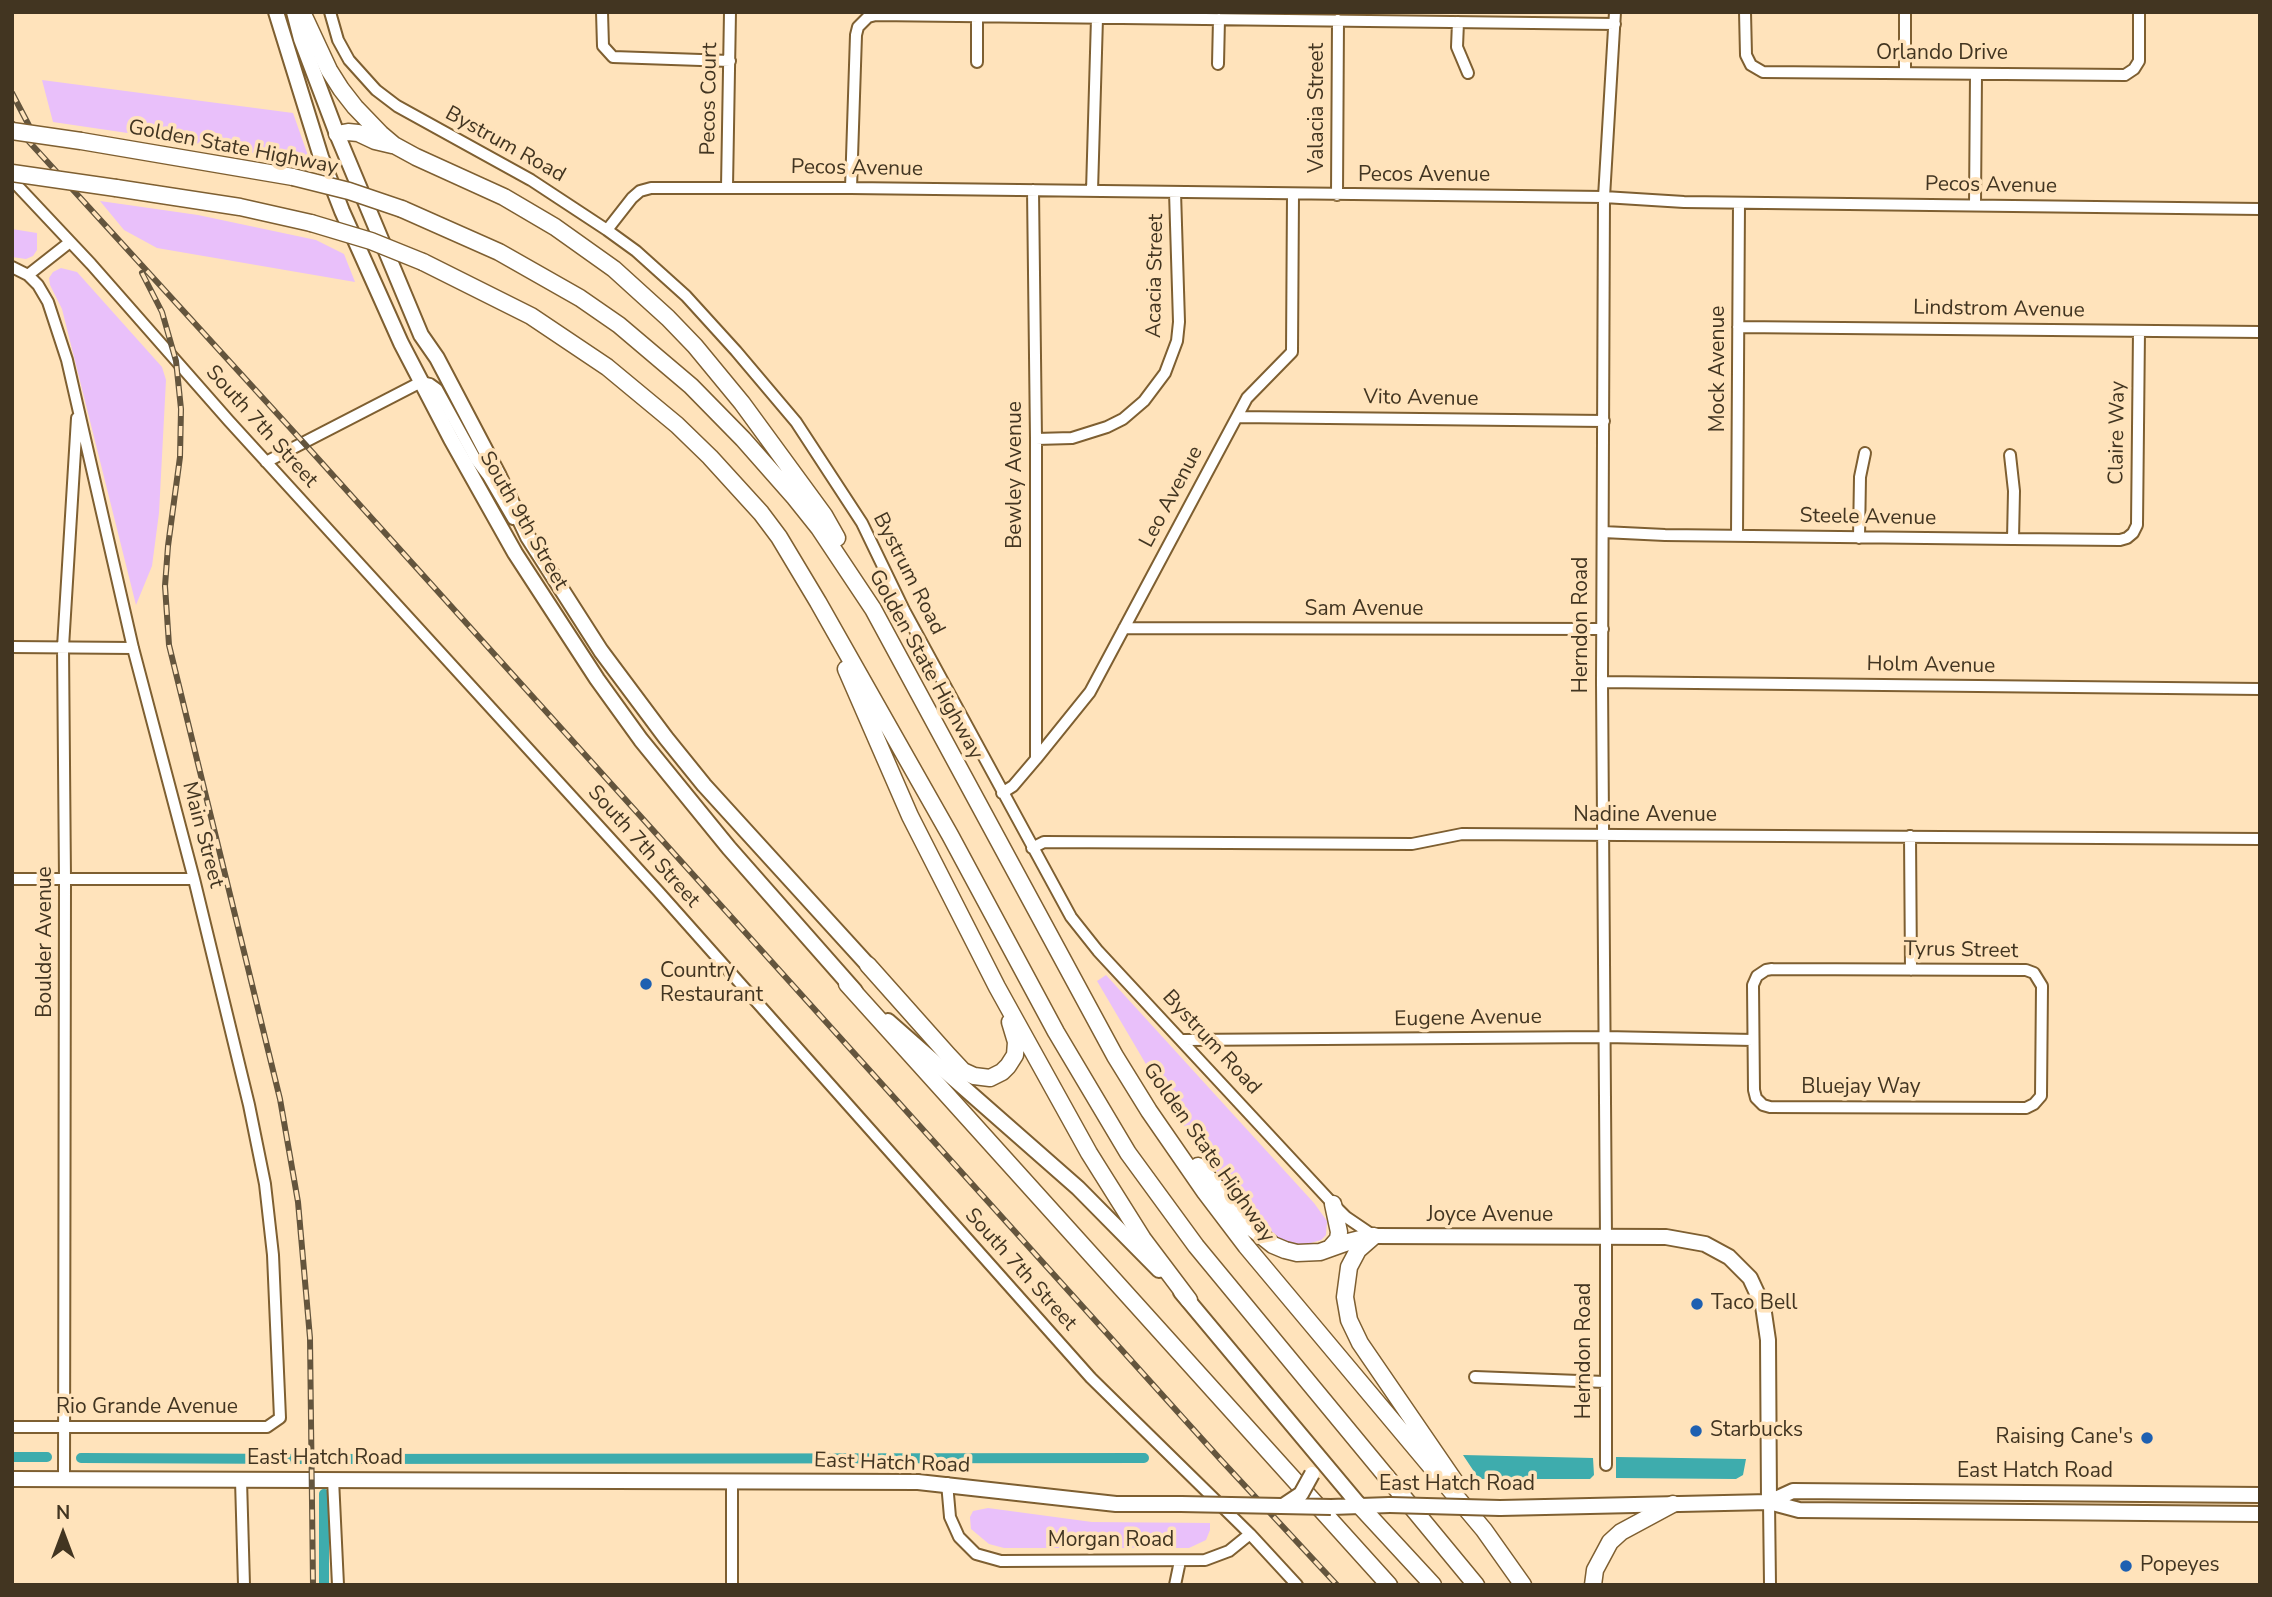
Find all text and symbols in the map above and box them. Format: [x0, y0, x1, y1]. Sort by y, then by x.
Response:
street label: Orlando Drive [1876, 41, 2008, 67]
street label: Pecos Court [696, 42, 724, 156]
street label: Valacia Street [1305, 43, 1331, 173]
street label: Bystrum Road [440, 102, 570, 188]
street label: Golden State Highway [126, 115, 340, 181]
street label: Pecos Avenue [791, 155, 923, 183]
street label: Pecos Avenue [1358, 163, 1490, 189]
street label: Pecos Avenue [1925, 172, 2057, 200]
street label: Acacia Street [1142, 214, 1170, 338]
street label: Lindstrom Avenue [1913, 296, 2085, 324]
street label: Mock Avenue [1706, 306, 1732, 432]
street label: South 7th Street [200, 361, 322, 493]
street label: Claire Way [2104, 381, 2132, 485]
street label: Vito Avenue [1363, 385, 1479, 413]
street label: Bewley Avenue [1003, 401, 1029, 549]
street label: Leo Avenue [1135, 442, 1209, 552]
street label: South 9th Street [473, 447, 573, 595]
street label: Steele Avenue [1799, 504, 1937, 532]
street label: Bystrum Road [866, 509, 950, 639]
street label: Herndon Road [1569, 557, 1595, 693]
street label: Golden State Highway [862, 566, 988, 764]
street label: Sam Avenue [1305, 597, 1423, 623]
street label: Holm Avenue [1866, 652, 1996, 680]
street label: Main Street [176, 779, 228, 891]
street label: South 7th Street [582, 781, 704, 913]
street label: Nadine Avenue [1573, 803, 1717, 829]
street label: Boulder Avenue [33, 866, 59, 1018]
street label: Tyrus Street [1904, 937, 2018, 965]
place label: Country Restaurant [660, 959, 763, 1009]
marker: Country Restaurant [638, 976, 654, 992]
street label: Bystrum Road [1156, 986, 1266, 1100]
street label: Eugene Avenue [1394, 1005, 1542, 1033]
street label: Golden State Highway [1137, 1058, 1279, 1248]
street label: Bluejay Way [1801, 1075, 1921, 1101]
street label: Joyce Avenue [1427, 1203, 1553, 1229]
street label: South 7th Street [959, 1204, 1081, 1336]
street label: Herndon Road [1572, 1283, 1598, 1419]
place label: Taco Bell [1711, 1291, 1798, 1317]
marker: Taco Bell [1689, 1296, 1705, 1312]
street label: Rio Grande Avenue [56, 1395, 238, 1421]
place label: Starbucks [1710, 1418, 1803, 1444]
marker: Starbucks [1688, 1423, 1704, 1439]
place label: Raising Cane's [1996, 1425, 2133, 1451]
marker: Raising Cane's [2139, 1430, 2155, 1446]
street label: East Hatch Road [247, 1446, 403, 1472]
street label: East Hatch Road [813, 1449, 971, 1479]
street label: East Hatch Road [1957, 1459, 2113, 1485]
street label: East Hatch Road [1379, 1472, 1535, 1498]
north arrow [28, 1499, 98, 1569]
text: N [56, 1500, 70, 1526]
street label: Morgan Road [1048, 1528, 1174, 1554]
place label: Popeyes [2140, 1553, 2220, 1579]
marker: Popeyes [2118, 1558, 2134, 1574]

